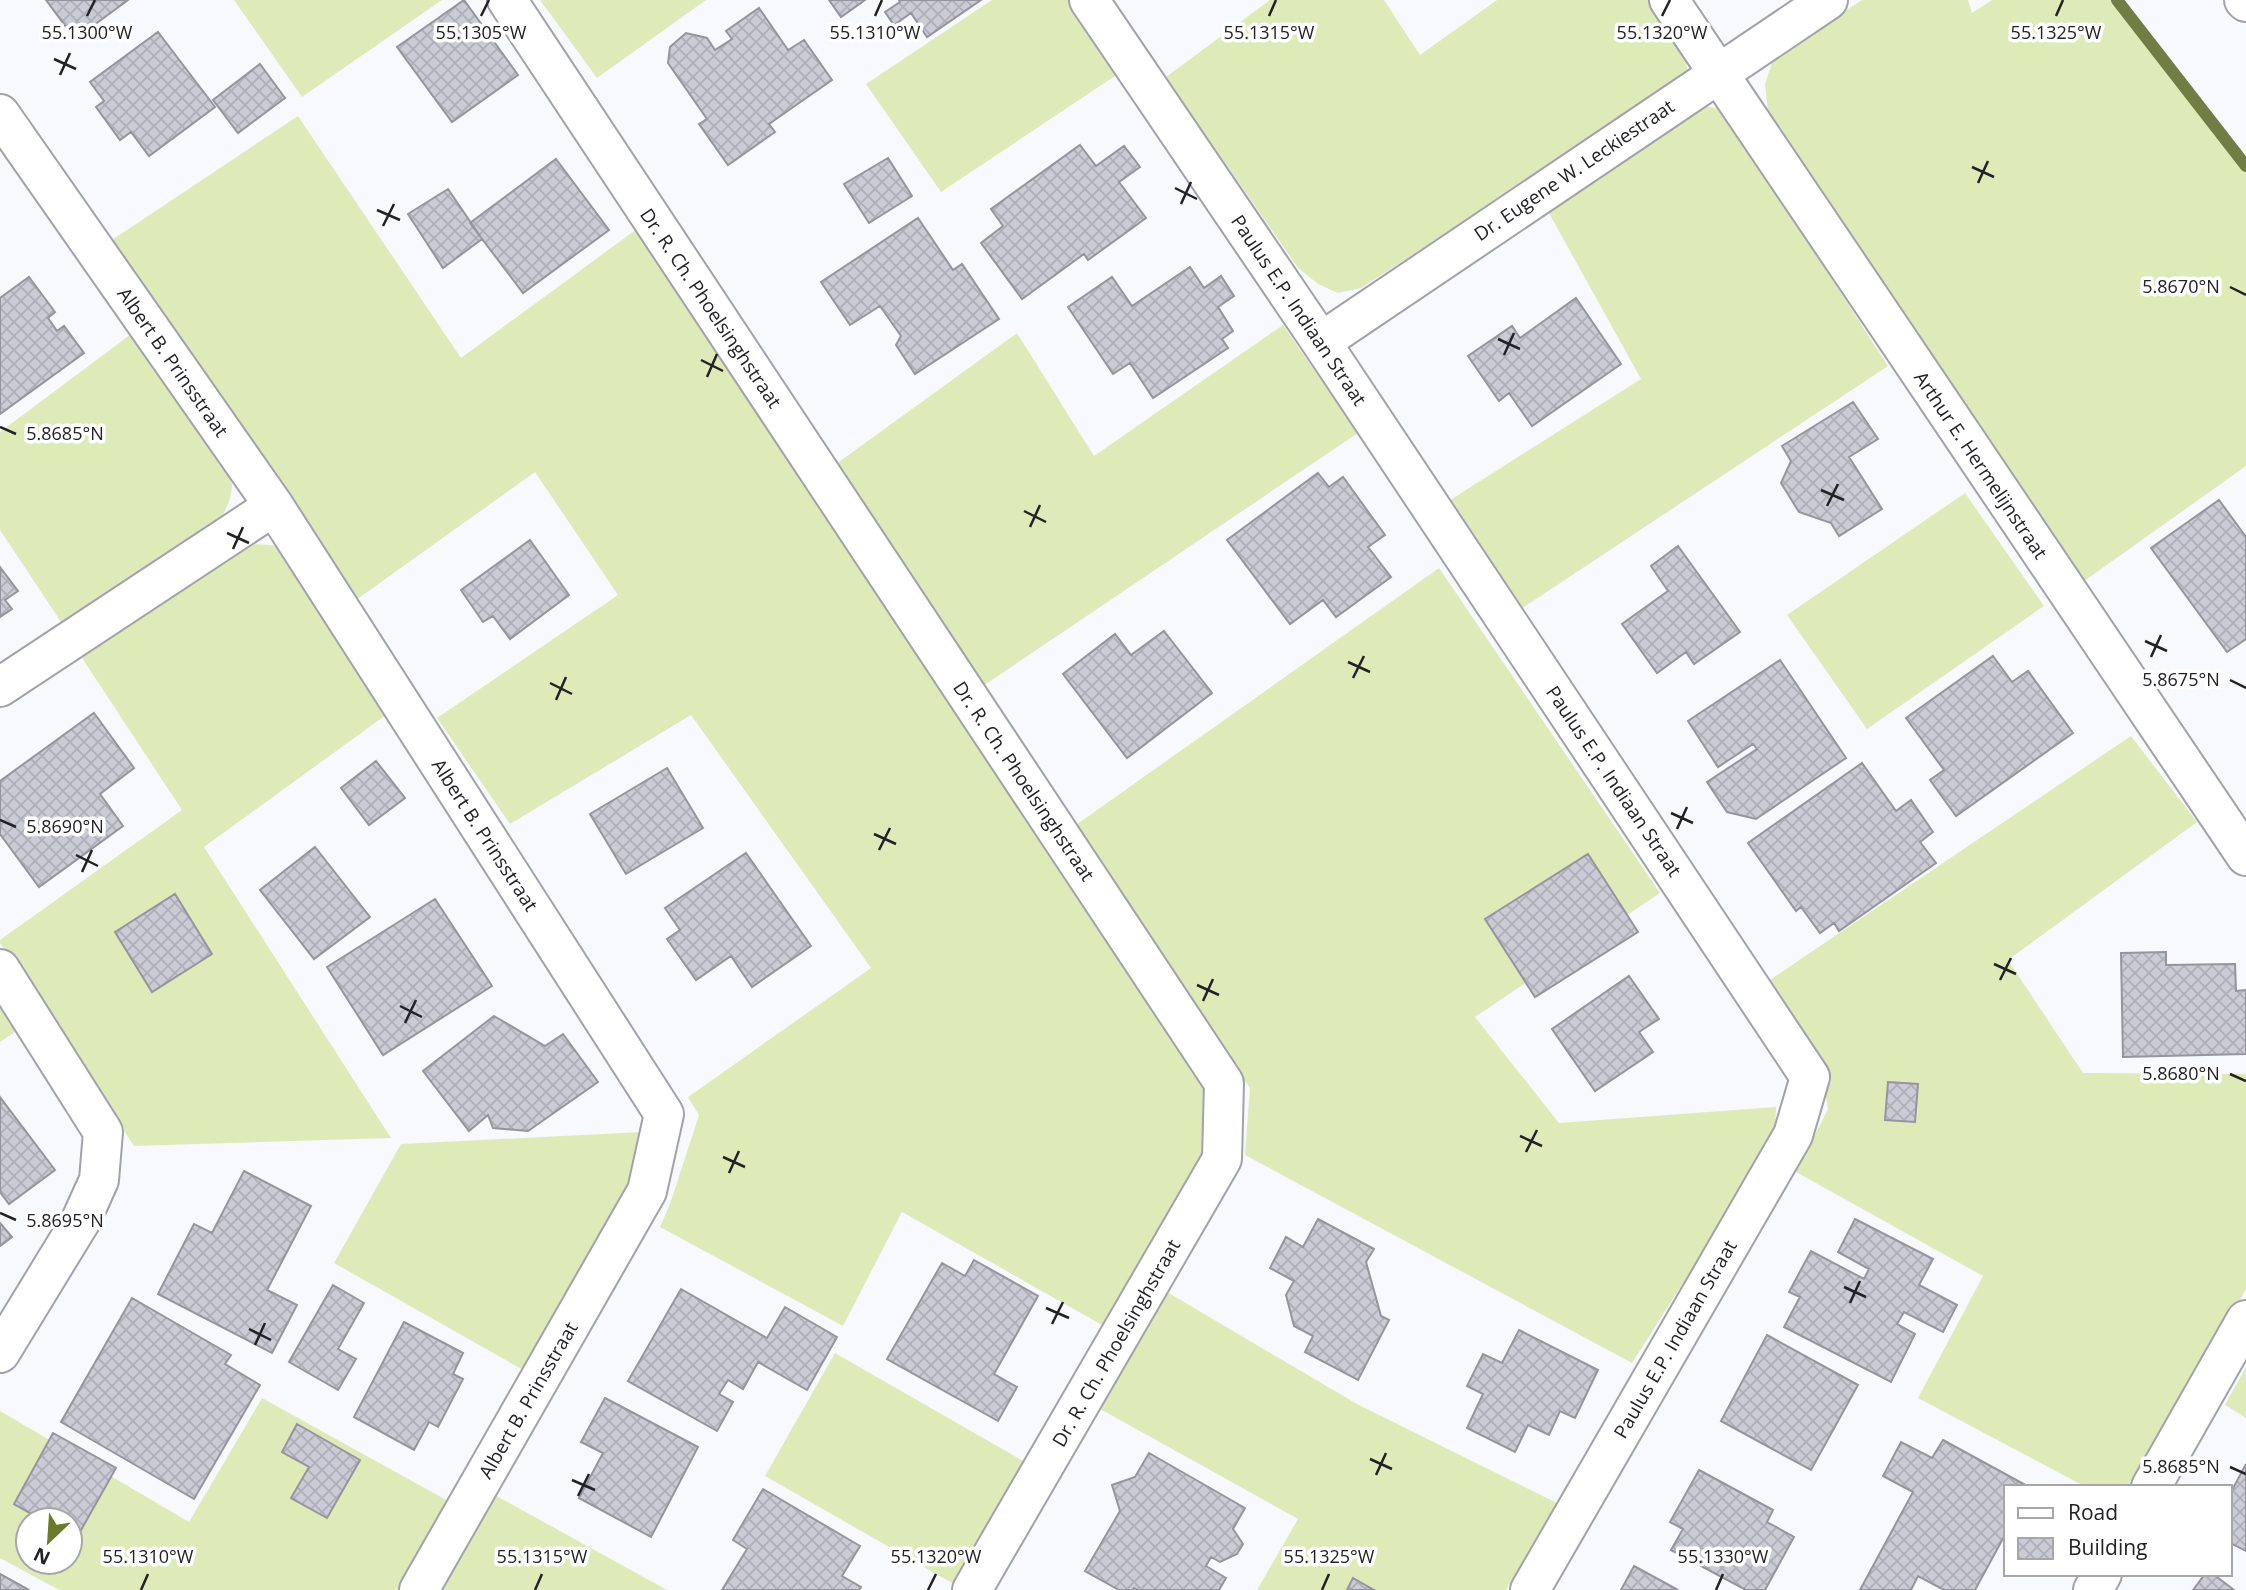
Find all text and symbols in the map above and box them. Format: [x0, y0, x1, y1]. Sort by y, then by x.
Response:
text: 55.1300°W [42, 20, 133, 44]
text: 55.1305°W [436, 20, 527, 44]
text: 55.1310°W [830, 20, 921, 44]
text: 55.1315°W [1224, 20, 1315, 44]
text: 55.1320°W [1617, 20, 1708, 44]
text: 55.1325°W [2011, 20, 2102, 44]
street label: Dr. Eugene W. Leckiestraat [1469, 93, 1679, 247]
street label: Dr. R. Ch. Phoelsinghstraat [634, 203, 788, 413]
street label: Paulus E.P. Indiaan Straat [1225, 209, 1373, 411]
text: 5.8670°N [2142, 274, 2220, 298]
street label: Albert B. Prinsstraat [112, 282, 235, 442]
street label: Arthur E. Hermelijnstraat [1908, 366, 2054, 564]
text: 5.8685°N [26, 421, 104, 445]
text: 5.8675°N [2142, 667, 2220, 691]
street label: Dr. R. Ch. Phoelsinghstraat [947, 676, 1101, 886]
street label: Paulus E.P. Indiaan Straat [1540, 680, 1688, 882]
street label: Albert B. Prinsstraat [426, 754, 544, 916]
text: 5.8690°N [26, 814, 104, 838]
text: 5.8680°N [2142, 1061, 2220, 1085]
text: 5.8695°N [26, 1208, 104, 1232]
street label: Dr. R. Ch. Phoelsinghstraat [1046, 1234, 1186, 1452]
street label: Paulus E.P. Indiaan Straat [1608, 1235, 1743, 1443]
street label: Albert B. Prinsstraat [472, 1317, 584, 1483]
text: 5.8685°N [2142, 1454, 2220, 1478]
legend [2004, 1485, 2232, 1576]
text: Road [2068, 1498, 2118, 1526]
north arrow [14, 1506, 84, 1576]
text: Building [2068, 1533, 2147, 1561]
text: N [29, 1541, 54, 1571]
text: 55.1310°W [103, 1544, 194, 1568]
text: 55.1315°W [497, 1544, 588, 1568]
text: 55.1320°W [891, 1544, 982, 1568]
text: 55.1325°W [1284, 1544, 1375, 1568]
text: 55.1330°W [1678, 1544, 1769, 1568]

